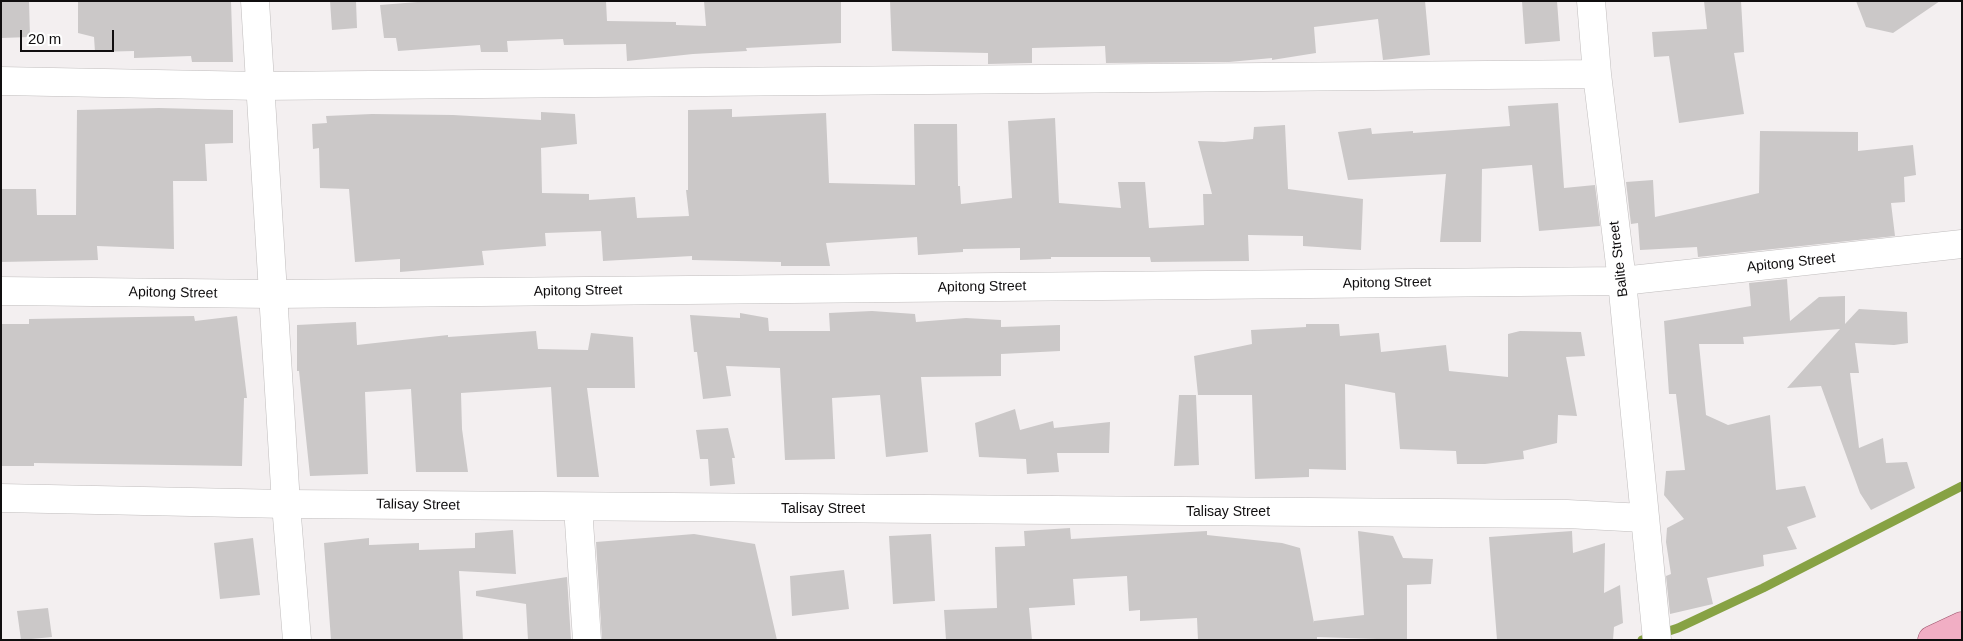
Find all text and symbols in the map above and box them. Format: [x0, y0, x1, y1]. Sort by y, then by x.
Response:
scale bar [22, 20, 116, 52]
text: 20 m [28, 30, 61, 47]
street label: Balite Street [1606, 220, 1632, 298]
street label: Apitong Street [1746, 250, 1836, 276]
street label: Apitong Street [1342, 274, 1432, 292]
street label: Apitong Street [937, 278, 1027, 296]
street label: Apitong Street [533, 282, 623, 300]
street label: Apitong Street [128, 284, 218, 302]
street label: Talisay Street [376, 496, 460, 514]
street label: Talisay Street [781, 501, 865, 517]
street label: Talisay Street [1186, 504, 1270, 520]

